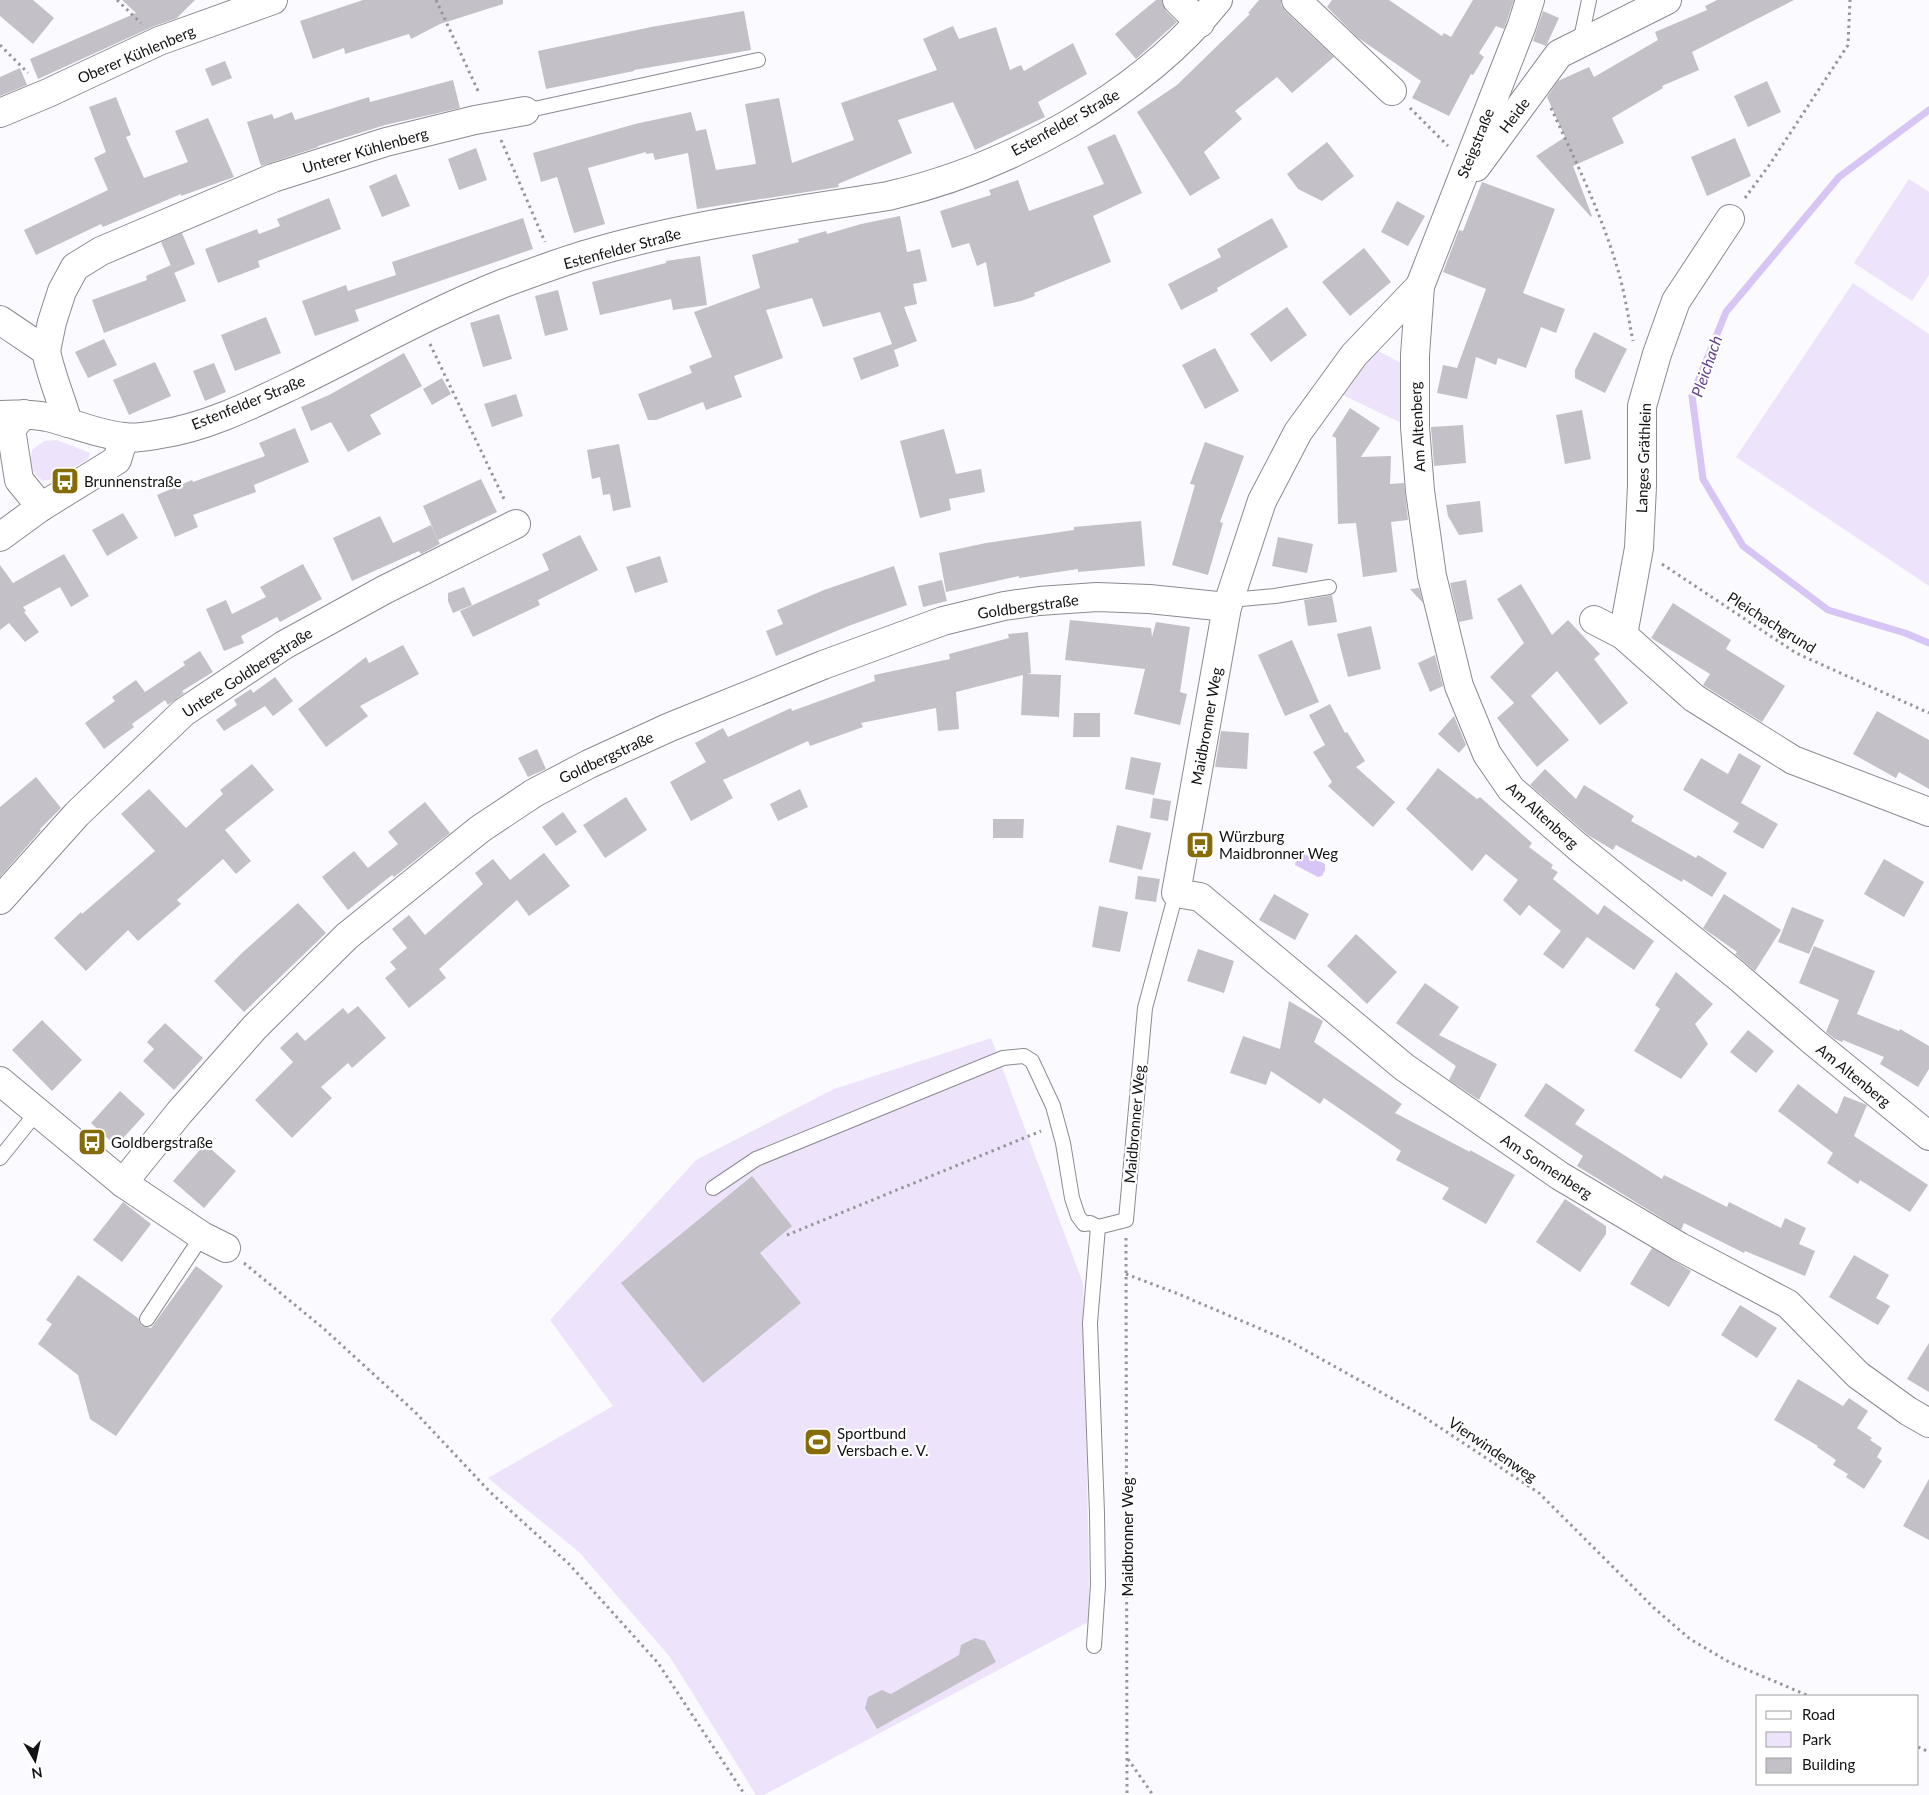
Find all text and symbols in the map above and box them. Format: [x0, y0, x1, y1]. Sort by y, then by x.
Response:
street label: Oberer Kühlenberg [75, 21, 198, 87]
street label: Estenfelder Straße [1008, 85, 1122, 159]
street label: Heide [1495, 94, 1533, 136]
street label: Steigstraße [1453, 105, 1497, 181]
street label: Unterer Kühlenberg [300, 123, 430, 177]
street label: Estenfelder Straße [561, 224, 683, 272]
water label: Pleichach [1687, 333, 1725, 399]
street label: Estenfelder Straße [189, 371, 307, 433]
street label: Am Altenberg [1406, 381, 1428, 473]
street label: Langes Gräthlein [1632, 403, 1654, 513]
bus stop icon: Brunnenstraße [50, 466, 80, 496]
place label: Brunnenstraße [84, 472, 182, 490]
street label: Pleichachgrund [1724, 588, 1820, 656]
street label: Goldbergstraße [976, 590, 1080, 622]
street label: Untere Goldbergstraße [179, 623, 315, 721]
street label: Maidbronner Weg [1187, 666, 1225, 786]
street label: Goldbergstraße [556, 727, 656, 787]
street label: Am Altenberg [1503, 778, 1583, 852]
place label: Würzburg Maidbronner Weg [1219, 827, 1338, 862]
bus stop icon: Würzburg Maidbronner Weg [1185, 830, 1215, 860]
street label: Am Altenberg [1813, 1040, 1895, 1111]
street label: Maidbronner Weg [1120, 1064, 1148, 1184]
bus stop icon: Goldbergstraße [77, 1127, 107, 1157]
street label: Am Sonnenberg [1498, 1130, 1596, 1202]
place label: Goldbergstraße [111, 1133, 213, 1151]
street label: Vierwindenweg [1445, 1413, 1541, 1485]
place label: Sportbund Versbach e. V. [837, 1424, 928, 1459]
sports icon: Sportbund Versbach e. V. [803, 1427, 833, 1457]
street label: Maidbronner Weg [1118, 1477, 1136, 1597]
legend [1756, 1695, 1919, 1785]
text: Road [1802, 1705, 1835, 1723]
text: Park [1802, 1730, 1832, 1748]
north arrow [10, 1735, 60, 1785]
text: Building [1802, 1755, 1855, 1773]
text: N [30, 1764, 44, 1783]

